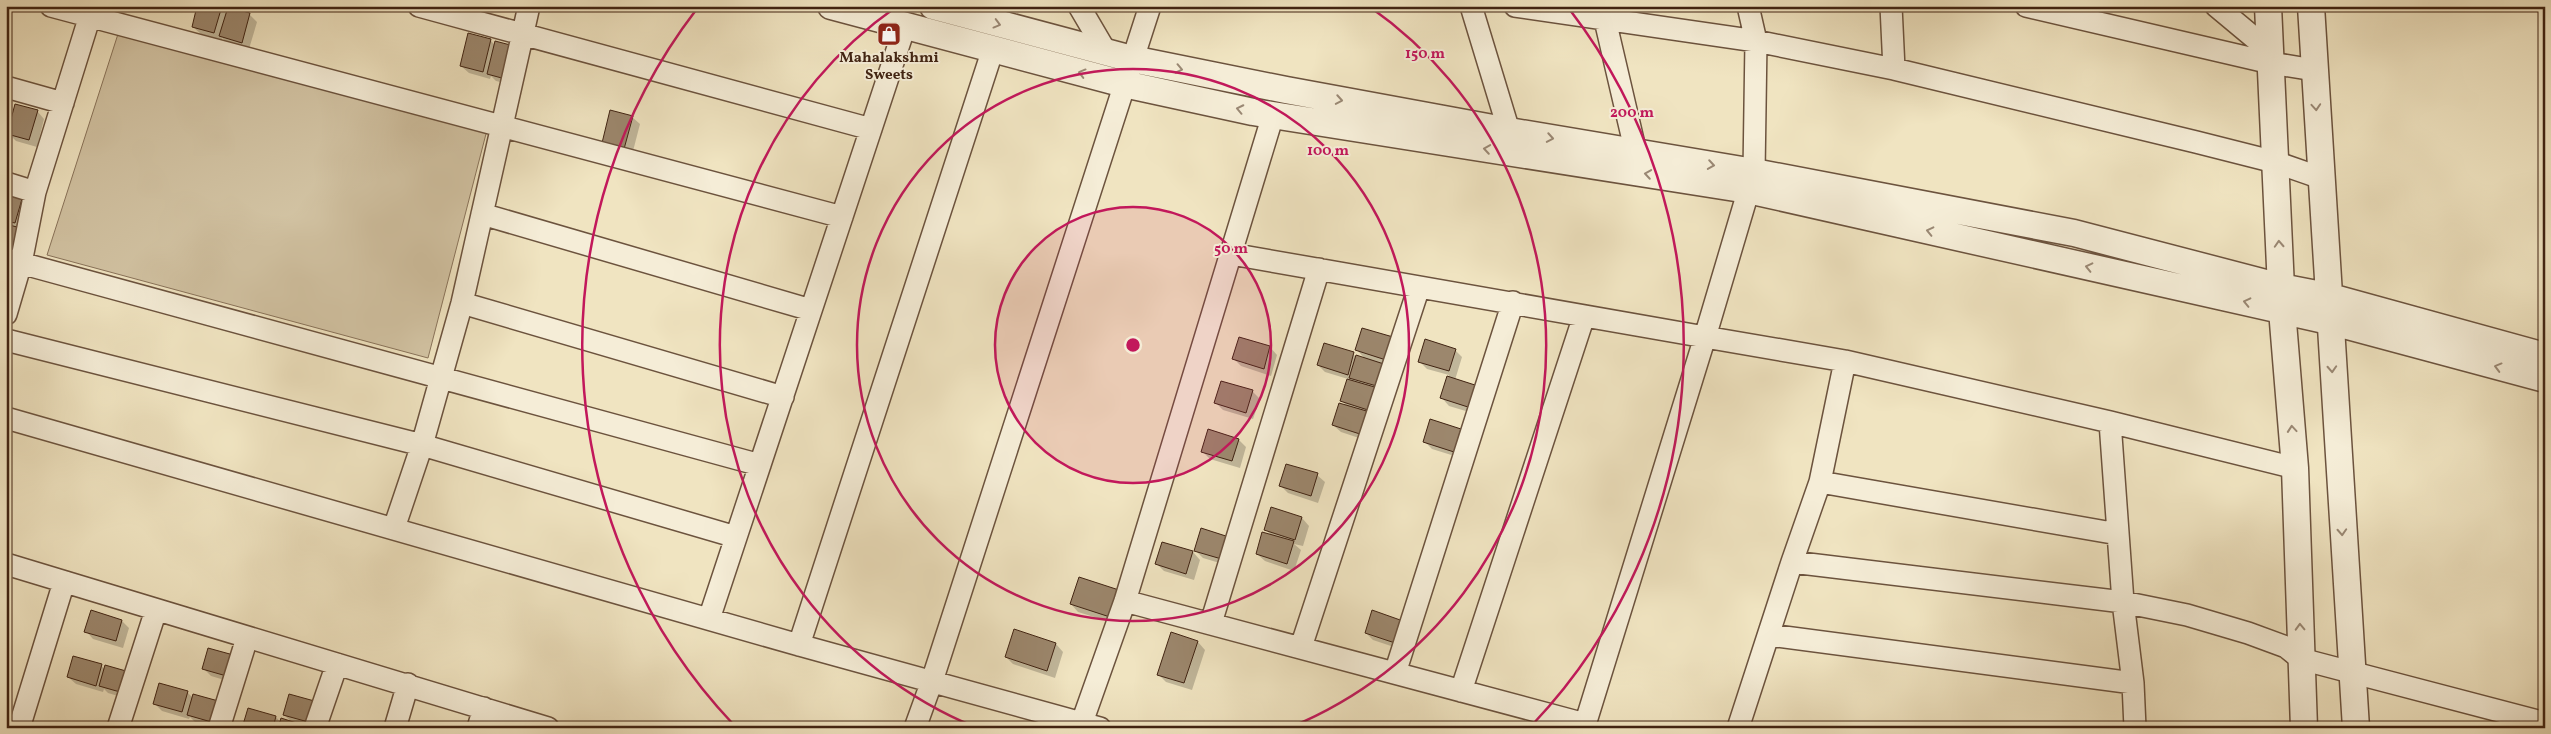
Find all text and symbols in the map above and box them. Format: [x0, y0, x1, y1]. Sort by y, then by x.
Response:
one-way arrow [992, 18, 1000, 28]
shop icon: Mahalakshmi Sweets [876, 21, 902, 47]
text: 150 m [1405, 44, 1445, 65]
place label: Mahalakshmi Sweets [839, 48, 939, 86]
one-way arrow [1175, 63, 1184, 73]
one-way arrow [1078, 68, 1086, 79]
one-way arrow [1334, 95, 1343, 105]
text: 200 m [1610, 103, 1654, 124]
one-way arrow [1236, 104, 1245, 115]
one-way arrow [2311, 104, 2322, 112]
one-way arrow [1546, 133, 1555, 143]
text: 100 m [1307, 141, 1350, 162]
one-way arrow [1483, 144, 1491, 155]
one-way arrow [1706, 159, 1715, 169]
one-way arrow [1643, 170, 1652, 180]
one-way arrow [1926, 226, 1935, 237]
text: 50 m [1214, 239, 1248, 260]
one-way arrow [2273, 239, 2284, 247]
one-way arrow [2084, 262, 2093, 273]
one-way arrow [2243, 297, 2252, 308]
centre of rings [1124, 336, 1142, 354]
one-way arrow [2494, 362, 2502, 372]
one-way arrow [2326, 366, 2337, 374]
one-way arrow [2287, 425, 2298, 433]
one-way arrow [2336, 528, 2347, 536]
one-way arrow [2294, 622, 2305, 630]

